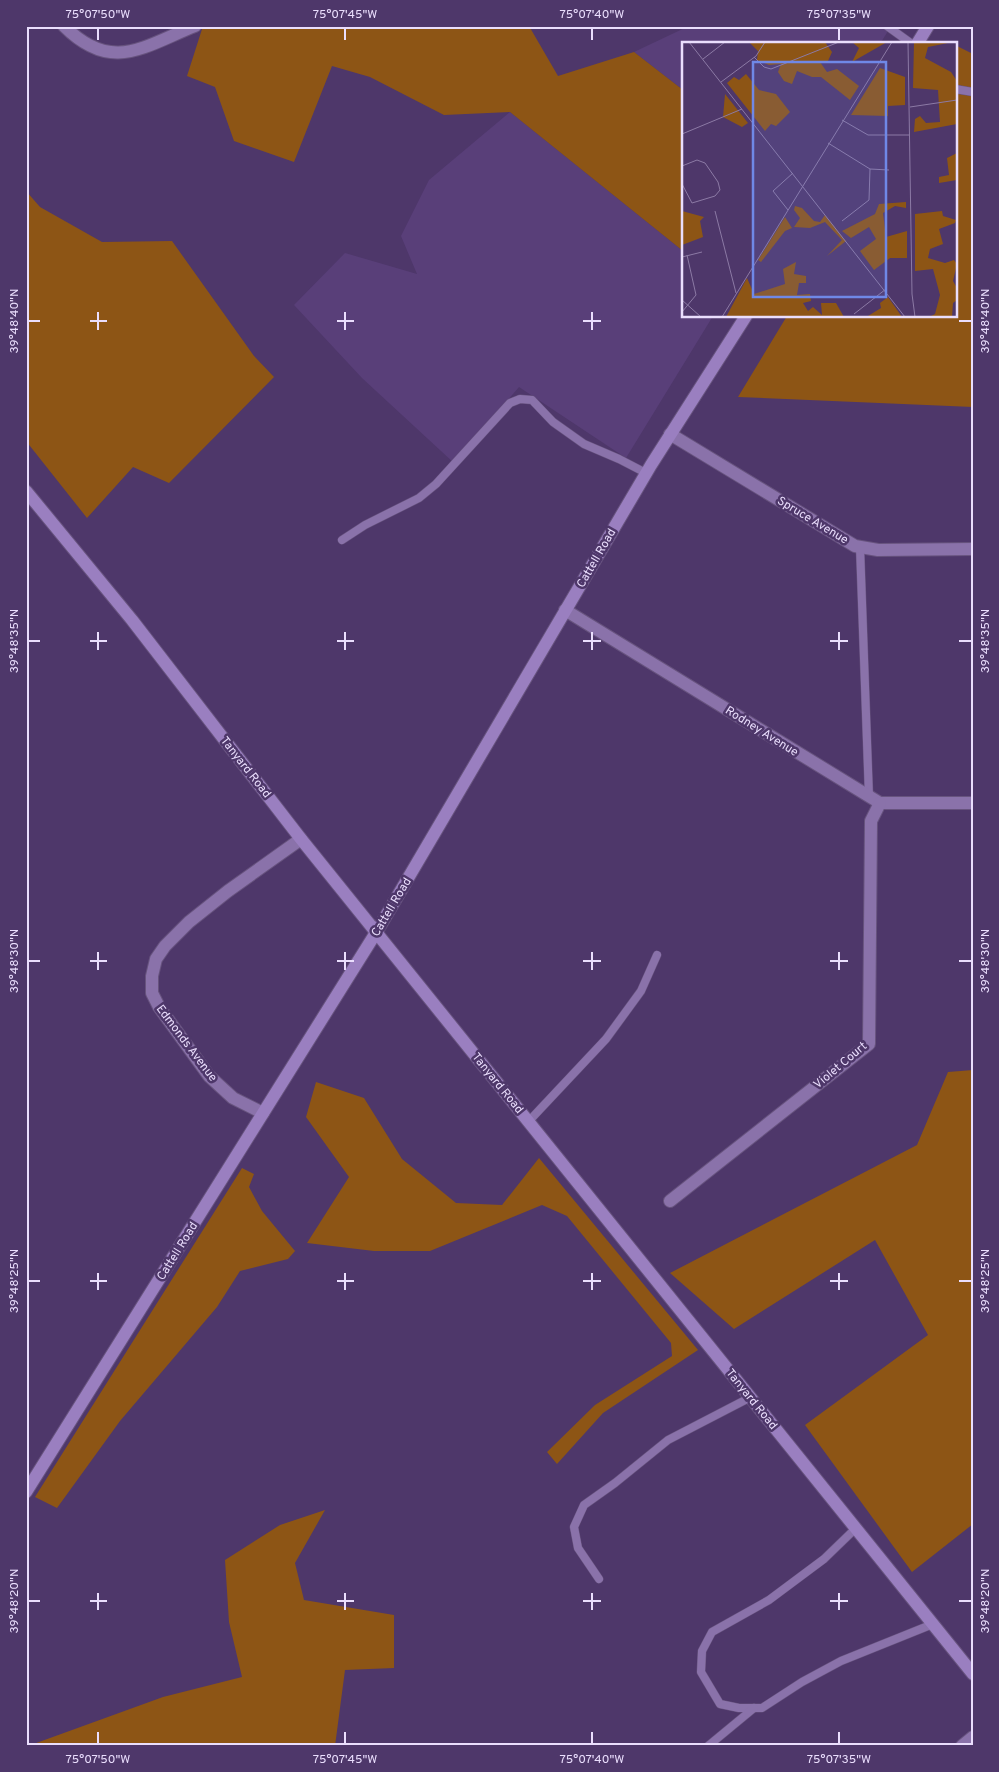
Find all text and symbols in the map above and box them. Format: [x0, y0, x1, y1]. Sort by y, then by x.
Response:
text: 75°07'50"W [66, 7, 130, 23]
text: 75°07'45"W [313, 7, 377, 23]
text: 75°07'40"W [560, 7, 624, 23]
text: 75°07'35"W [807, 7, 871, 23]
inset map [682, 42, 956, 318]
text: 39°48'40"N [7, 289, 23, 353]
text: 39°48'40"N [978, 289, 994, 353]
street label: Spruce Avenue [774, 493, 851, 548]
street label: Cattell Road [573, 526, 620, 591]
text: 39°48'35"N [7, 609, 23, 673]
text: 39°48'35"N [978, 609, 994, 673]
street label: Rodney Avenue [722, 703, 801, 761]
street label: Tanyard Road [216, 734, 274, 802]
street label: Cattell Road [368, 875, 416, 940]
text: 39°48'30"N [7, 929, 23, 993]
text: 39°48'30"N [978, 929, 994, 993]
street label: Edmonds Avenue [152, 1002, 220, 1085]
street label: Violet Court [811, 1039, 871, 1093]
street label: Tanyard Road [468, 1050, 527, 1117]
street label: Cattell Road [154, 1219, 202, 1284]
text: 39°48'25"N [7, 1249, 23, 1313]
text: 39°48'25"N [978, 1249, 994, 1313]
street label: Tanyard Road [722, 1366, 781, 1433]
text: 39°48'20"N [7, 1569, 23, 1633]
text: 39°48'20"N [978, 1569, 994, 1633]
text: 75°07'50"W [66, 1752, 130, 1768]
text: 75°07'45"W [313, 1752, 377, 1768]
text: 75°07'40"W [560, 1752, 624, 1768]
text: 75°07'35"W [807, 1752, 871, 1768]

